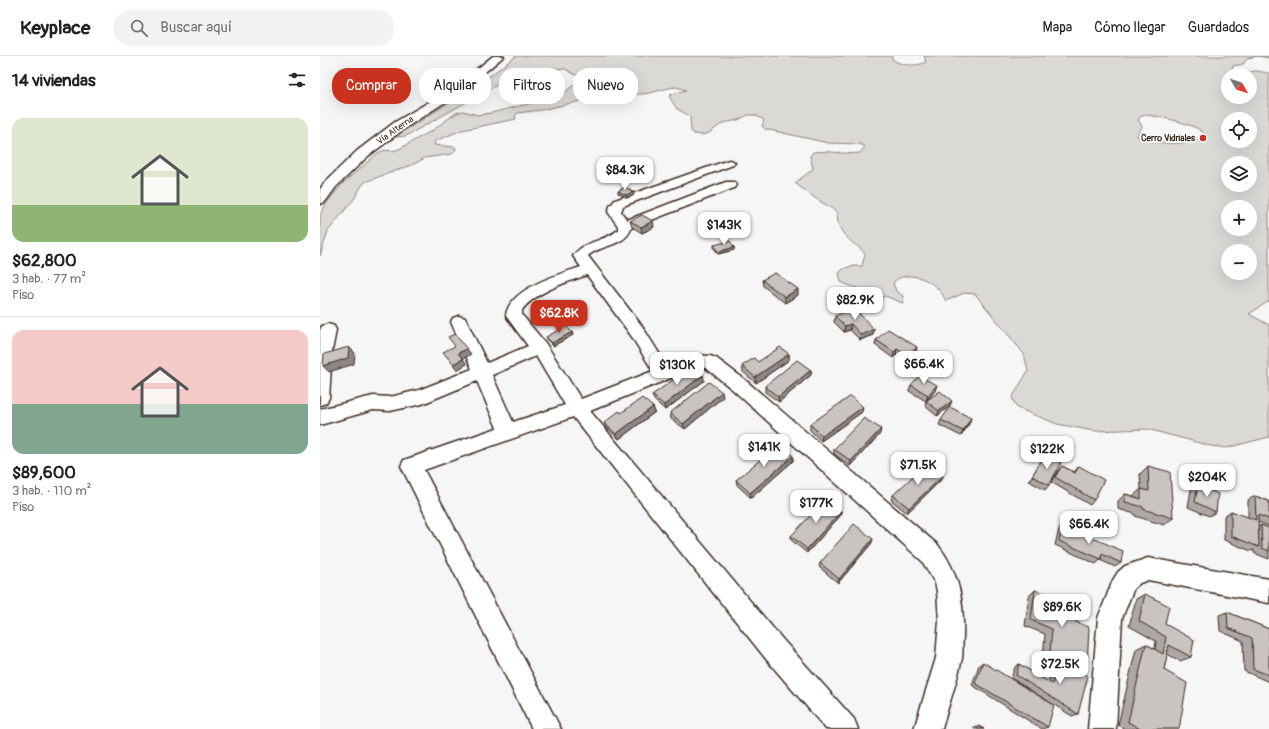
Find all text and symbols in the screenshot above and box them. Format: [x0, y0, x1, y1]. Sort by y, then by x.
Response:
search box [114, 10, 394, 46]
text: Keyplace [20, 16, 90, 40]
icon: search [128, 17, 150, 39]
text: Buscar aquí [160, 18, 232, 37]
text: Mapa [1043, 19, 1072, 36]
text: Cómo llegar [1094, 19, 1166, 36]
text: Guardados [1188, 19, 1249, 36]
chip: Comprar [332, 68, 411, 104]
chip: Alquilar [419, 68, 491, 104]
chip: Filtros [499, 68, 565, 104]
chip: Nuevo [573, 68, 638, 104]
north arrow [1221, 68, 1257, 104]
map controls [1221, 68, 1257, 280]
icon: filters [286, 69, 308, 91]
text: 14 viviendas [12, 70, 96, 91]
button: locate [1221, 112, 1257, 148]
street label: Vía Alterna [375, 114, 416, 147]
place label: Cerro Vidriales [1141, 133, 1196, 144]
marker: Cerro Vidriales [1198, 133, 1208, 143]
icon: home [124, 144, 196, 216]
button: layers [1221, 156, 1257, 192]
pin: $84.3K [592, 157, 658, 191]
text: $84.3K [605, 162, 645, 178]
button: + [1221, 200, 1257, 236]
pin: $143K [696, 212, 752, 246]
text: $143K [707, 217, 741, 233]
button: − [1221, 244, 1257, 280]
text: $62,800 [12, 250, 77, 271]
text: 3 hab. · 77 m² [12, 271, 86, 287]
text: Piso [12, 287, 34, 303]
pin: $82.9K [822, 287, 888, 321]
text: $82.9K [836, 292, 874, 308]
pin: $62.8K [526, 300, 592, 334]
text: $62.8K [539, 305, 579, 321]
pin: $66.4K [891, 351, 957, 385]
pin: $130K [649, 352, 705, 386]
icon: home [124, 356, 196, 428]
text: $66.4K [904, 356, 944, 372]
text: $130K [659, 357, 695, 373]
pin: $141K [736, 434, 792, 468]
pin: $122K [1019, 436, 1075, 470]
text: $141K [748, 439, 780, 455]
text: $122K [1030, 441, 1064, 457]
pin: $71.5K [885, 452, 951, 486]
text: $71.5K [900, 457, 936, 473]
text: $89,600 [12, 462, 76, 483]
pin: $204K [1179, 464, 1235, 498]
text: $204K [1188, 469, 1226, 485]
text: 3 hab. · 110 m² [12, 483, 91, 499]
pin: $177K [788, 490, 844, 524]
text: $177K [799, 495, 833, 511]
text: Piso [12, 499, 34, 515]
pin: $66.4K [1056, 511, 1122, 545]
text: $66.4K [1069, 516, 1109, 532]
pin: $89.6K [1029, 594, 1095, 628]
text: $89.6K [1043, 599, 1081, 615]
pin: $72.5K [1027, 651, 1093, 685]
text: $72.5K [1041, 656, 1079, 672]

